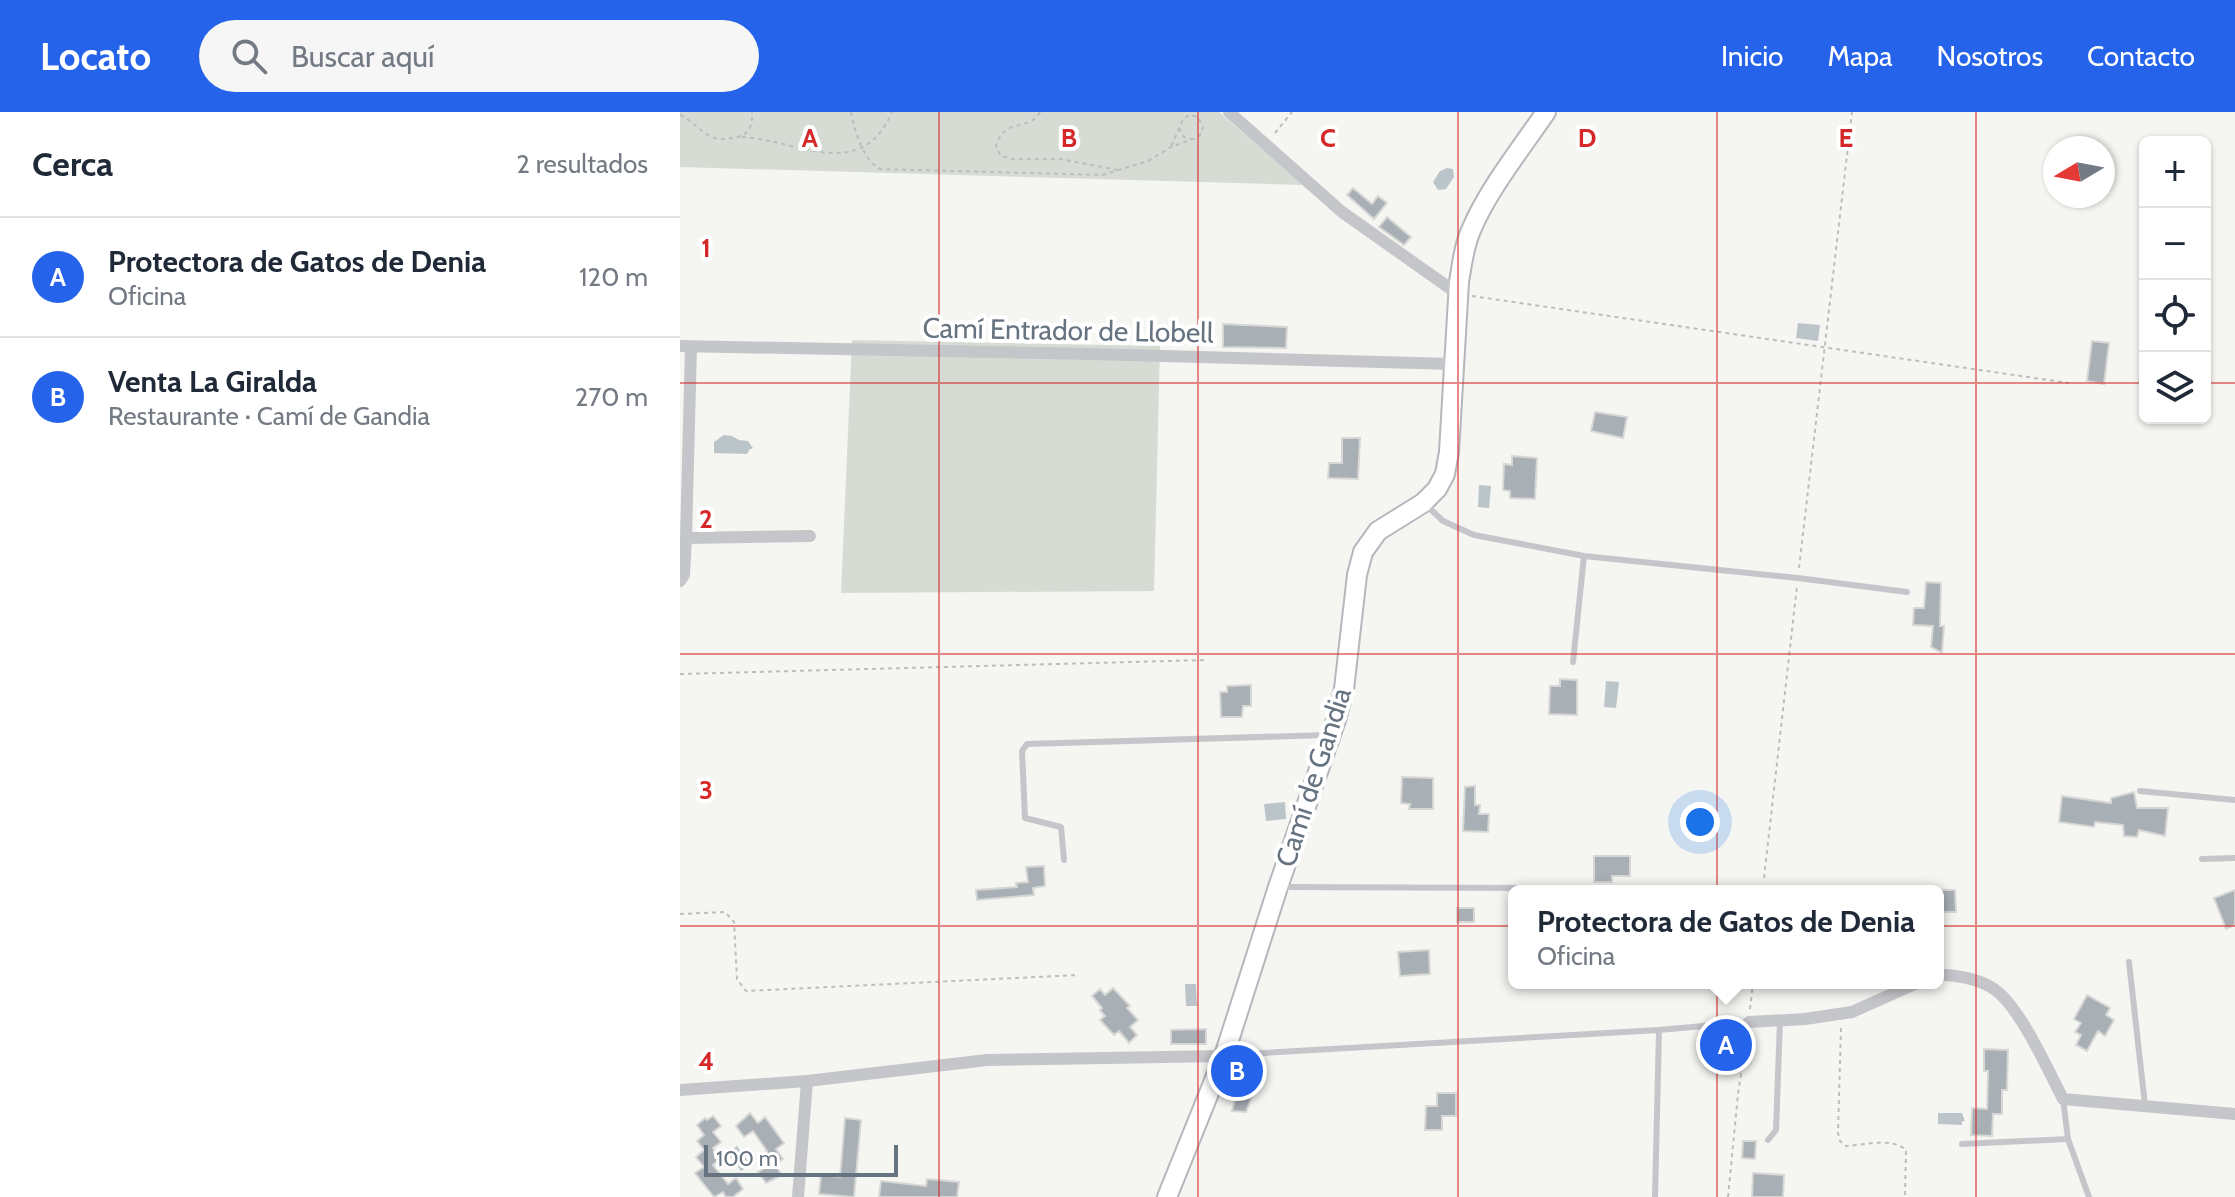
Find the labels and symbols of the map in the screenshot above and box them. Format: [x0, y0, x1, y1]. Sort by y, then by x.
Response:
text: A [802, 122, 819, 154]
text: B [1061, 122, 1077, 154]
text: C [1320, 122, 1336, 154]
text: D [1578, 122, 1596, 154]
text: E [1839, 122, 1853, 154]
north arrow [2043, 136, 2115, 208]
text: 1 [701, 232, 711, 264]
street label: Camí Entrador de Llobell [922, 310, 1214, 350]
text: 2 [699, 503, 713, 535]
street label: Camí de Gandia [1268, 683, 1358, 871]
text: 3 [699, 774, 713, 806]
your location [1680, 802, 1720, 842]
pin: A [1700, 1015, 1752, 1075]
pin: B [1211, 1041, 1263, 1101]
text: 4 [698, 1045, 714, 1077]
scale bar [704, 1141, 898, 1177]

